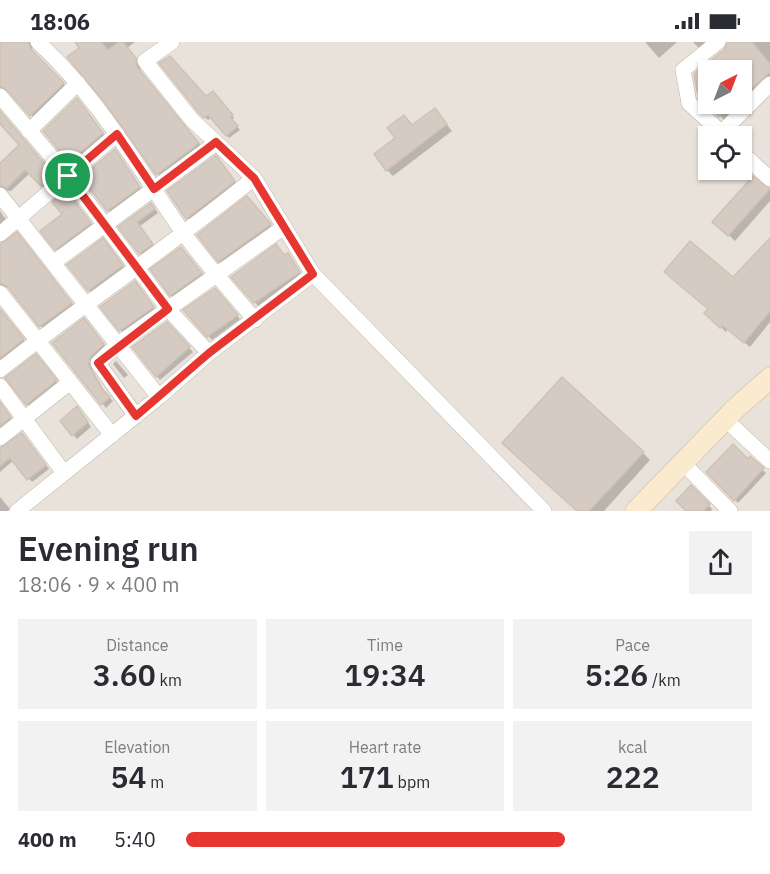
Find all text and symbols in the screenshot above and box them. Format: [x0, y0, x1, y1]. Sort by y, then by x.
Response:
text: 18:06 [30, 7, 90, 36]
north arrow [698, 60, 752, 114]
map controls [698, 60, 752, 180]
button: locate [698, 126, 752, 180]
pin [42, 150, 93, 201]
icon: arrive [51, 159, 84, 192]
text: Evening run [18, 527, 199, 570]
button: share [689, 531, 752, 594]
text: 18:06 · 9 × 400 m [18, 571, 179, 598]
text: Distance [106, 635, 169, 655]
text: Time [367, 635, 403, 655]
text: Pace [615, 635, 650, 655]
text: 3.60 [93, 655, 156, 694]
text: 19:34 [344, 655, 426, 694]
text: 5:26 [585, 655, 648, 694]
text: km [156, 670, 182, 690]
text: /km [648, 670, 681, 690]
text: Elevation [104, 737, 170, 757]
text: Heart rate [349, 737, 421, 757]
text: kcal [618, 737, 647, 757]
text: 54 [110, 757, 146, 796]
text: 171 [340, 757, 394, 796]
text: 222 [606, 757, 660, 796]
text: m [146, 772, 164, 792]
text: bpm [394, 772, 430, 792]
text: 400 m [18, 826, 77, 853]
text: 5:40 [114, 826, 156, 853]

